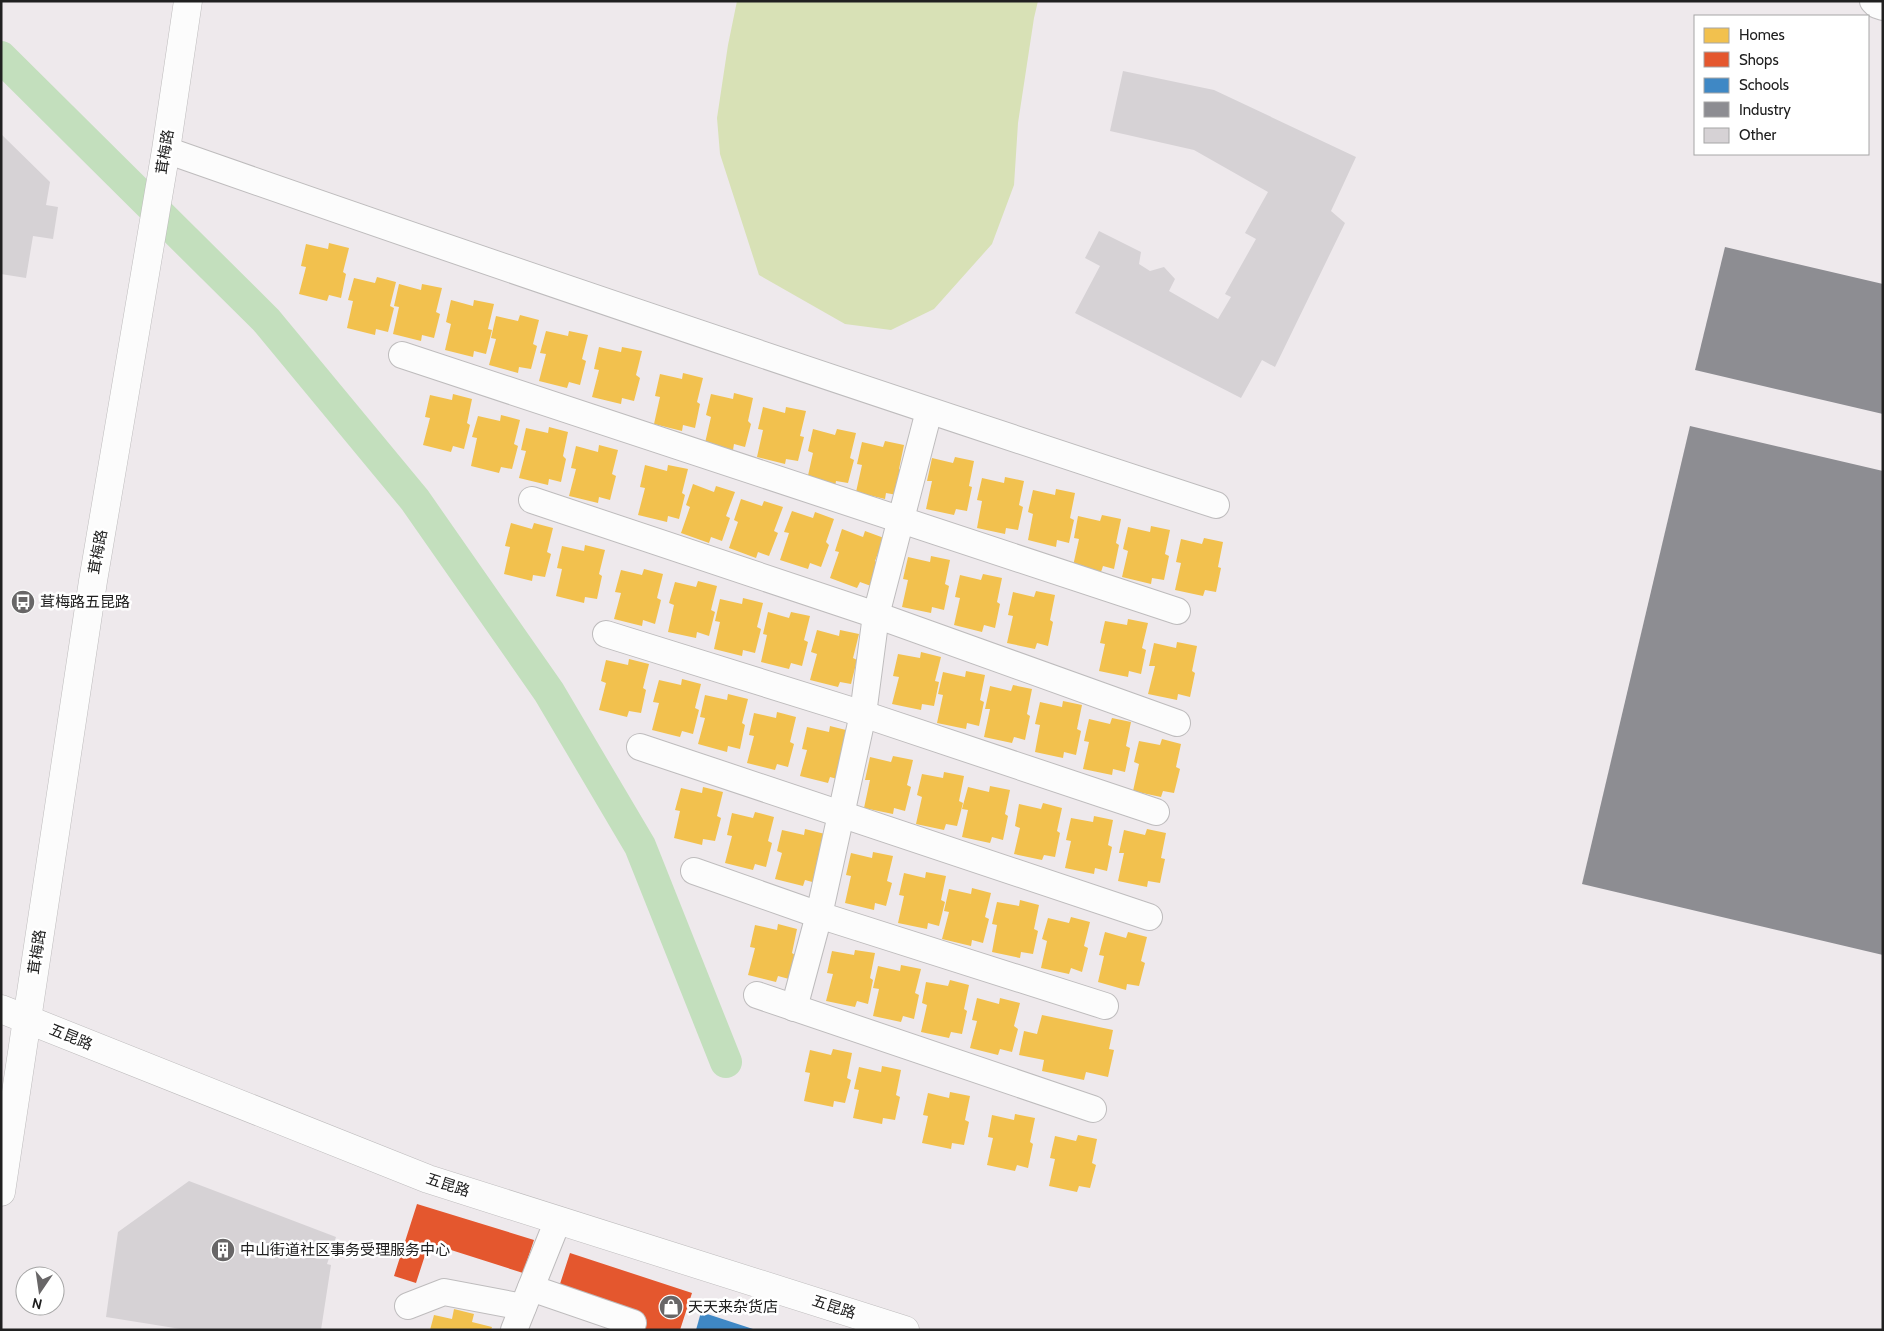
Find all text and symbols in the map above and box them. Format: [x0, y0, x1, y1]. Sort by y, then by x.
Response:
legend [1694, 15, 1869, 155]
text: Homes [1739, 26, 1785, 44]
text: Shops [1739, 51, 1779, 69]
text: Schools [1739, 76, 1789, 94]
text: Industry [1739, 101, 1791, 119]
text: Other [1739, 126, 1776, 144]
street label: 茸梅路 [153, 128, 177, 176]
street label: 茸梅路 [85, 528, 111, 576]
bus stop icon: 茸梅路五昆路 [10, 589, 36, 615]
place label: 茸梅路五昆路 [40, 593, 130, 611]
street label: 茸梅路 [25, 928, 49, 976]
street label: 五昆路 [47, 1020, 95, 1054]
street label: 五昆路 [424, 1169, 472, 1201]
building icon: 中山街道社区事务受理服务中心 [210, 1237, 236, 1263]
place label: 中山街道社区事务受理服务中心 [240, 1241, 450, 1259]
north arrow [15, 1266, 65, 1316]
street label: 五昆路 [810, 1291, 858, 1323]
text: N [30, 1294, 44, 1314]
shop icon: 天天来杂货店 [658, 1294, 684, 1320]
place label: 天天来杂货店 [688, 1298, 778, 1316]

